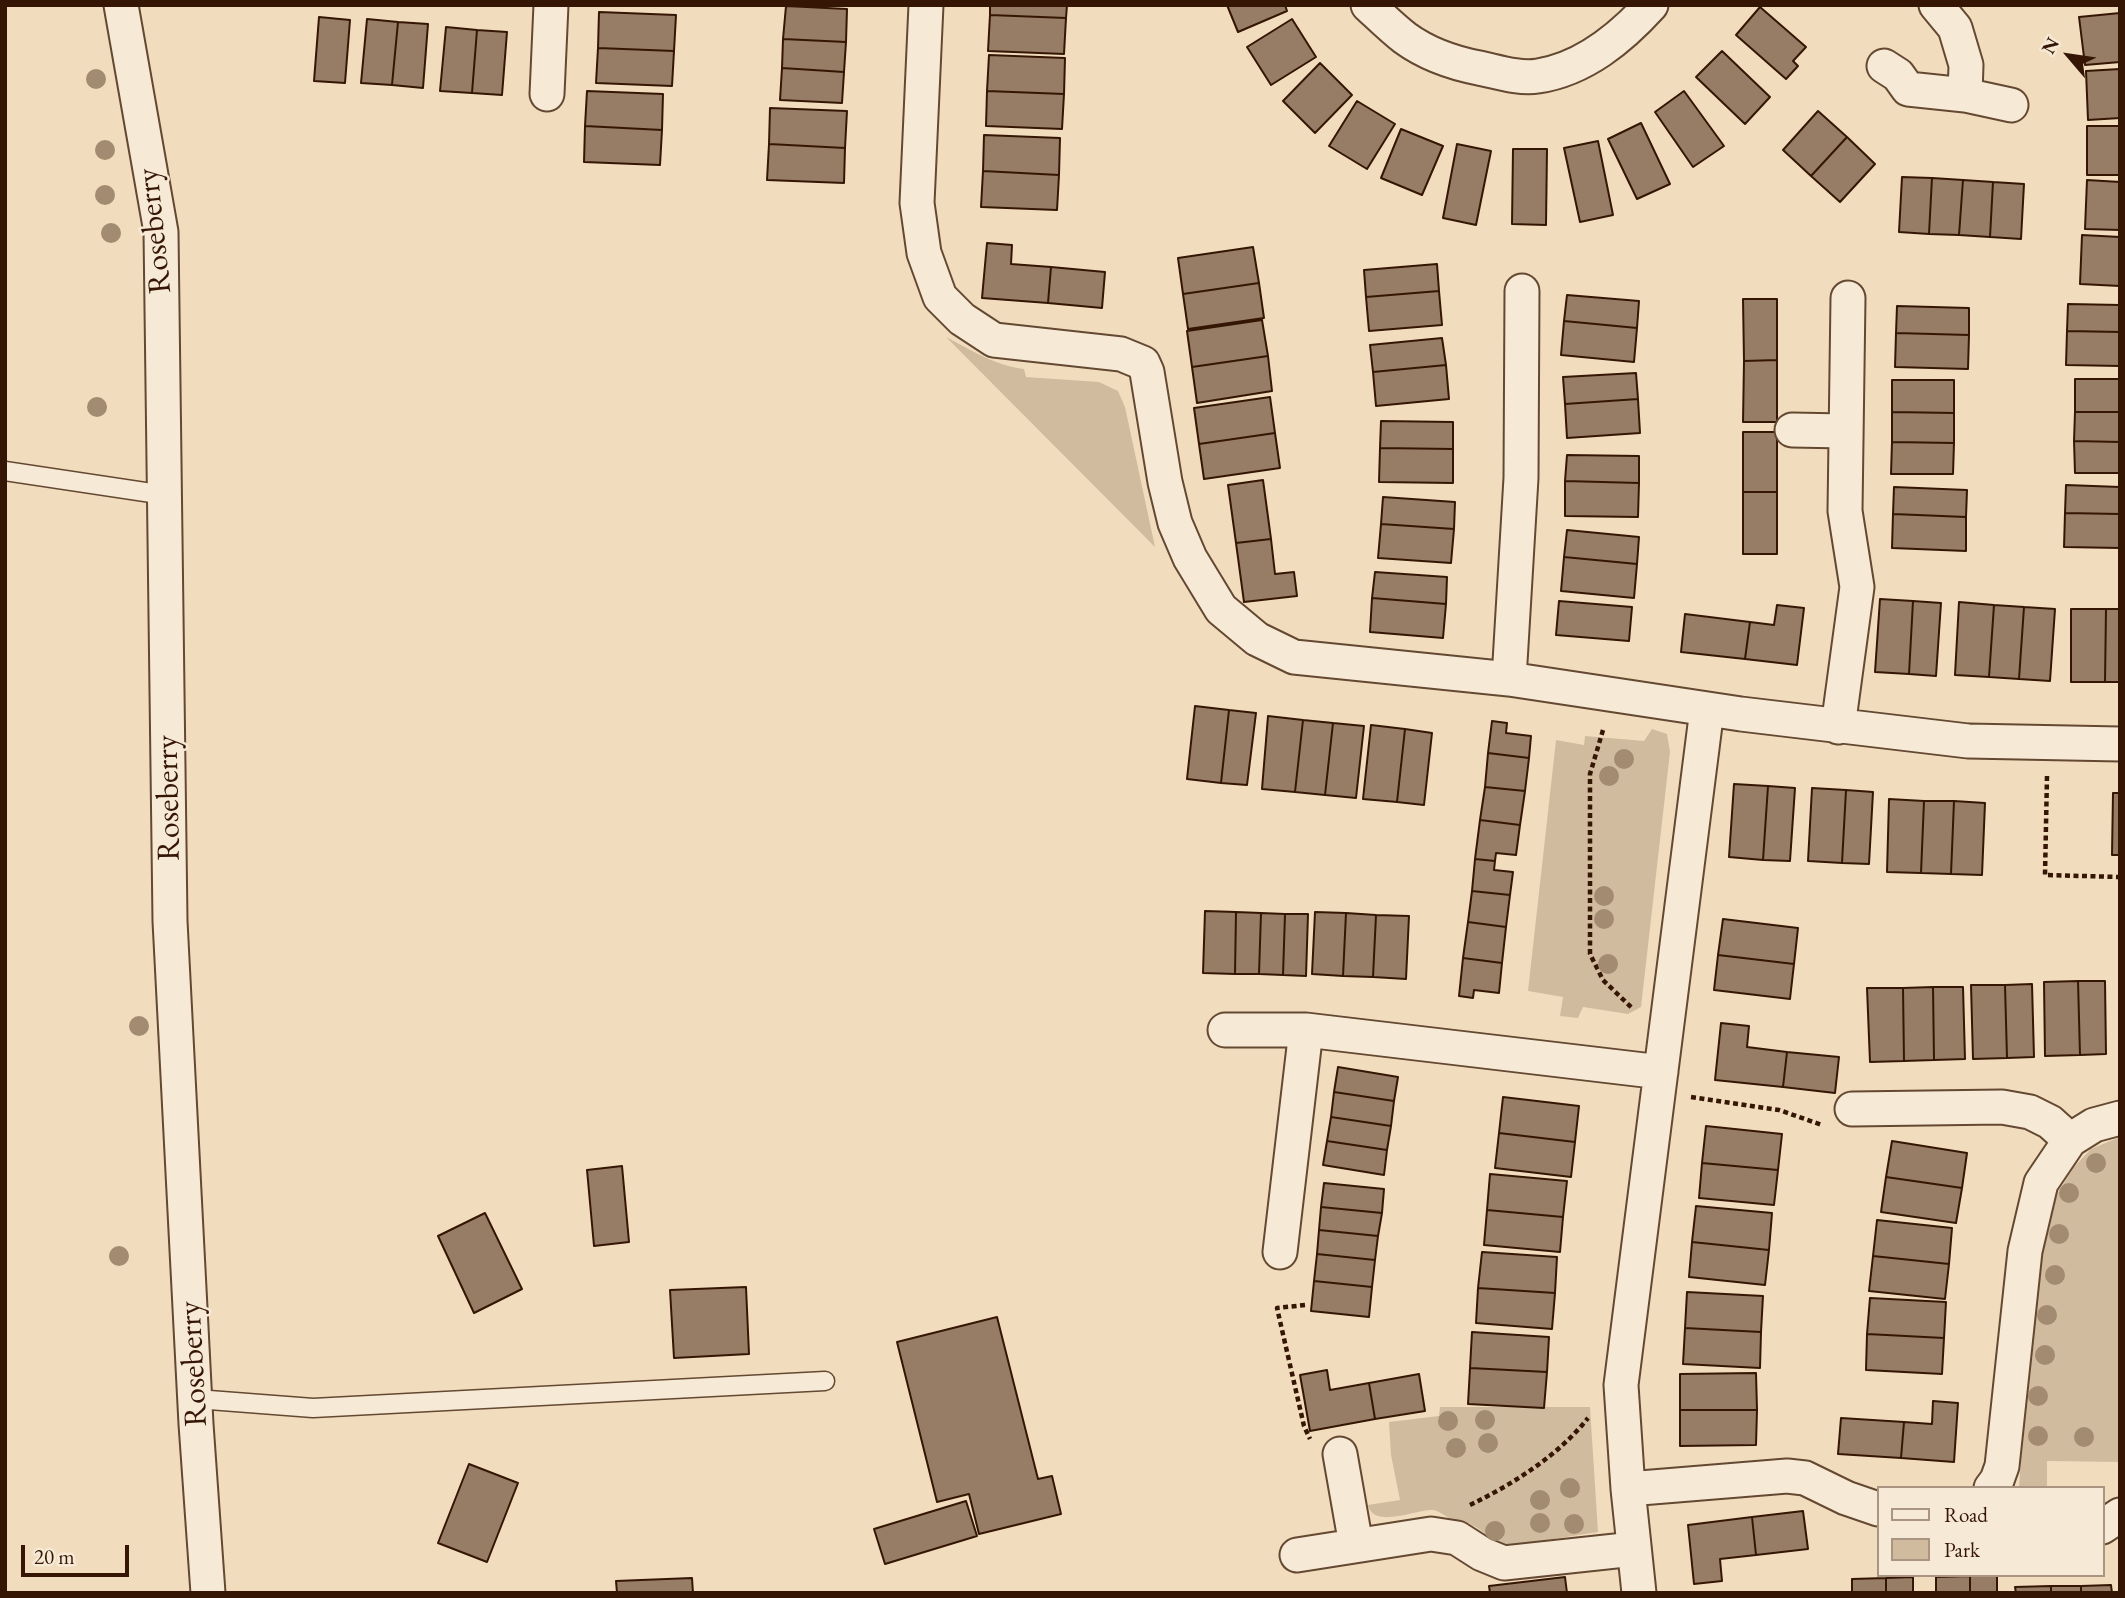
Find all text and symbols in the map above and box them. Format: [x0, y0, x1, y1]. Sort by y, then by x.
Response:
north arrow [2034, 21, 2104, 91]
text: N [2036, 33, 2065, 58]
street label: Roseberry [129, 166, 181, 296]
street label: Roseberry [149, 735, 189, 861]
street label: Roseberry [172, 1300, 216, 1428]
legend [1876, 1486, 2104, 1577]
text: Road [1944, 1501, 1988, 1528]
scale bar [24, 1532, 133, 1576]
text: Park [1944, 1536, 1980, 1563]
text: 20 m [34, 1543, 75, 1570]

